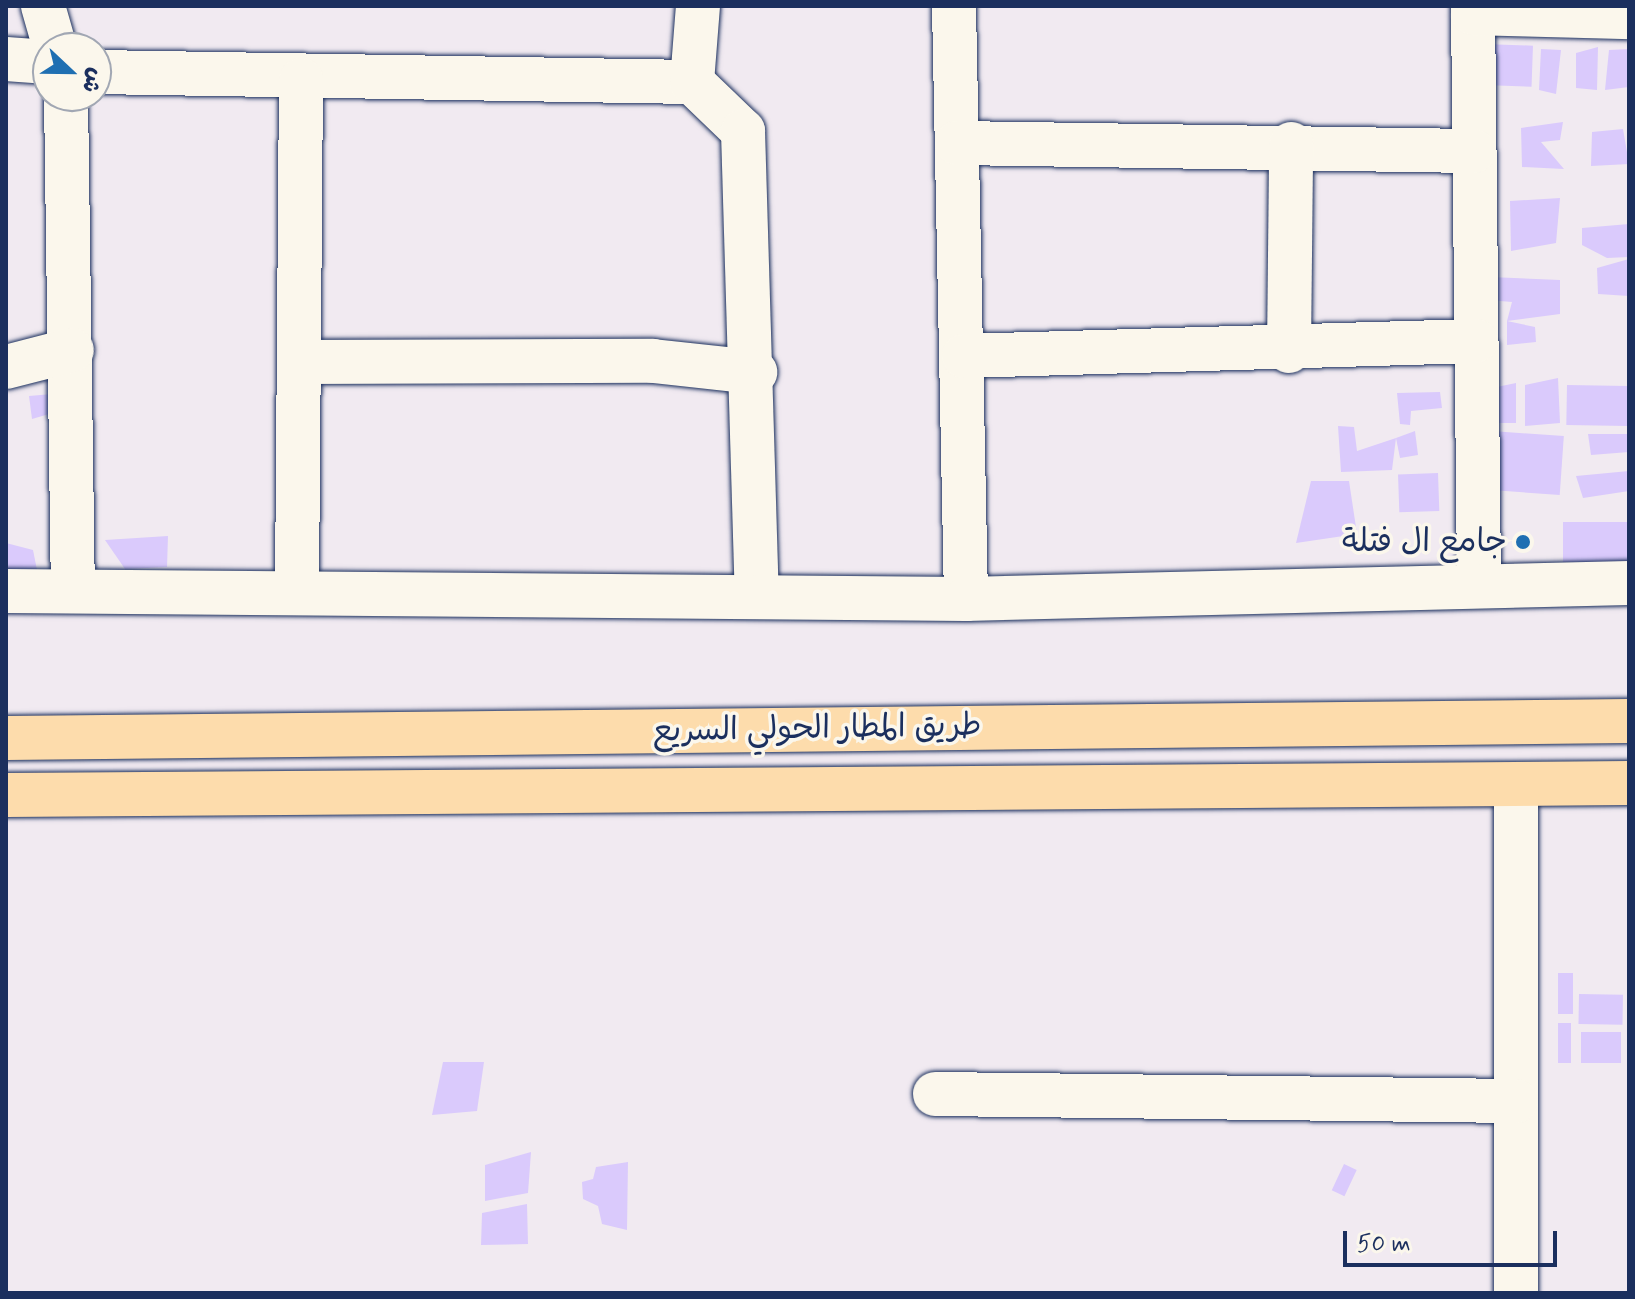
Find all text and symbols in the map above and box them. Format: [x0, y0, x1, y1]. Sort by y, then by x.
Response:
north arrow [32, 32, 112, 112]
text: ش [75, 64, 110, 97]
place label: جامع ال فتلة [1342, 523, 1507, 561]
marker: جامع ال فتلة [1514, 533, 1532, 551]
street label: طريق المطار الحولي السريع [652, 707, 982, 751]
scale bar [1347, 1215, 1561, 1265]
text: 50 m [1357, 1229, 1411, 1260]

